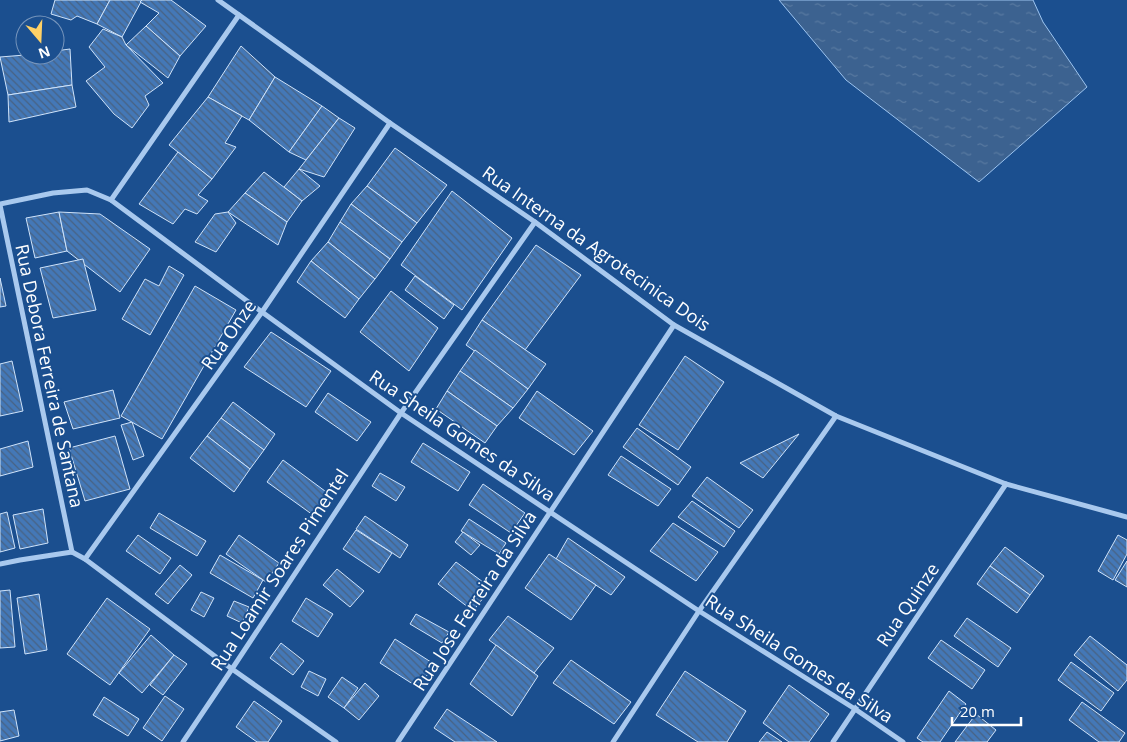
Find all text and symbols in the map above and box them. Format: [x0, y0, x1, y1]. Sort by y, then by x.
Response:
north arrow [15, 15, 65, 65]
text: N [36, 42, 53, 64]
street label: Rua Interna da Agrotecinica Dois [478, 160, 715, 336]
street label: Rua Debora Ferreira de Santana [10, 242, 90, 510]
street label: Rua Onze [195, 295, 261, 374]
street label: Rua Sheila Gomes da Silva [365, 364, 560, 506]
street label: Rua Loamir Soares Pimentel [205, 464, 353, 675]
street label: Rua Jose Ferreira da Silva [407, 506, 541, 695]
street label: Rua Quinze [870, 558, 944, 651]
street label: Rua Sheila Gomes da Silva [701, 588, 898, 728]
scale bar [952, 694, 1021, 726]
text: 20 m [960, 701, 995, 721]

